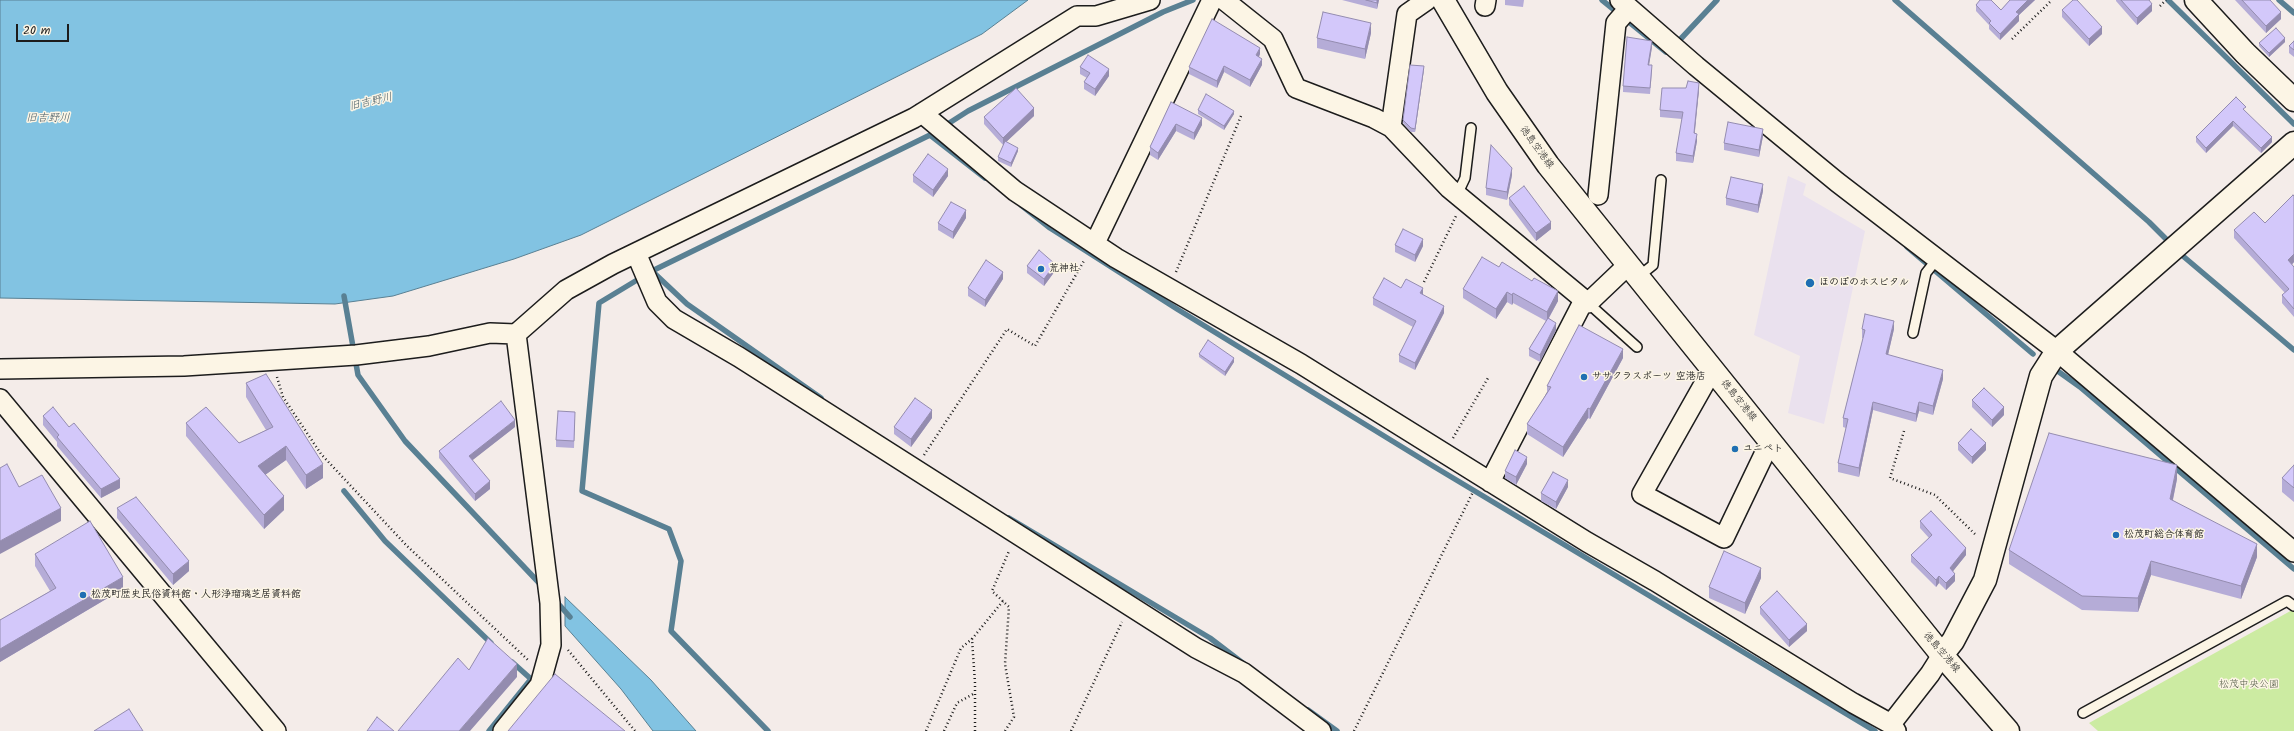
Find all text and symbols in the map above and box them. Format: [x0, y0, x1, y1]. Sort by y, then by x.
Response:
scale bar [18, 16, 71, 42]
text: 20 m [23, 21, 50, 40]
water label: 旧吉野川 [348, 92, 394, 114]
water label: 旧吉野川 [26, 112, 70, 126]
street label: 徳島空港線 [1516, 124, 1556, 172]
place label: 荒神社 [1049, 263, 1079, 275]
marker: 荒神社 [1036, 264, 1046, 274]
marker: ほのぼのホスピタル [1804, 277, 1816, 289]
place label: ほのぼのホスピタル [1819, 277, 1909, 289]
place label: ササクラスポーツ 空港店 [1592, 371, 1706, 383]
marker: ササクラスポーツ 空港店 [1579, 372, 1589, 382]
street label: 徳島空港線 [1718, 378, 1758, 424]
place label: ユニペト [1743, 443, 1783, 455]
marker: ユニペト [1730, 444, 1740, 454]
place label: 松茂町総合体育館 [2124, 529, 2204, 541]
marker: 松茂町総合体育館 [2111, 530, 2121, 540]
place label: 松茂町歴史民俗資料館・人形浄瑠璃芝居資料館 [91, 589, 301, 601]
marker: 松茂町歴史民俗資料館・人形浄瑠璃芝居資料館 [78, 590, 88, 600]
street label: 徳島空港線 [1920, 630, 1962, 676]
park label: 松茂中央公園 [2219, 679, 2279, 691]

